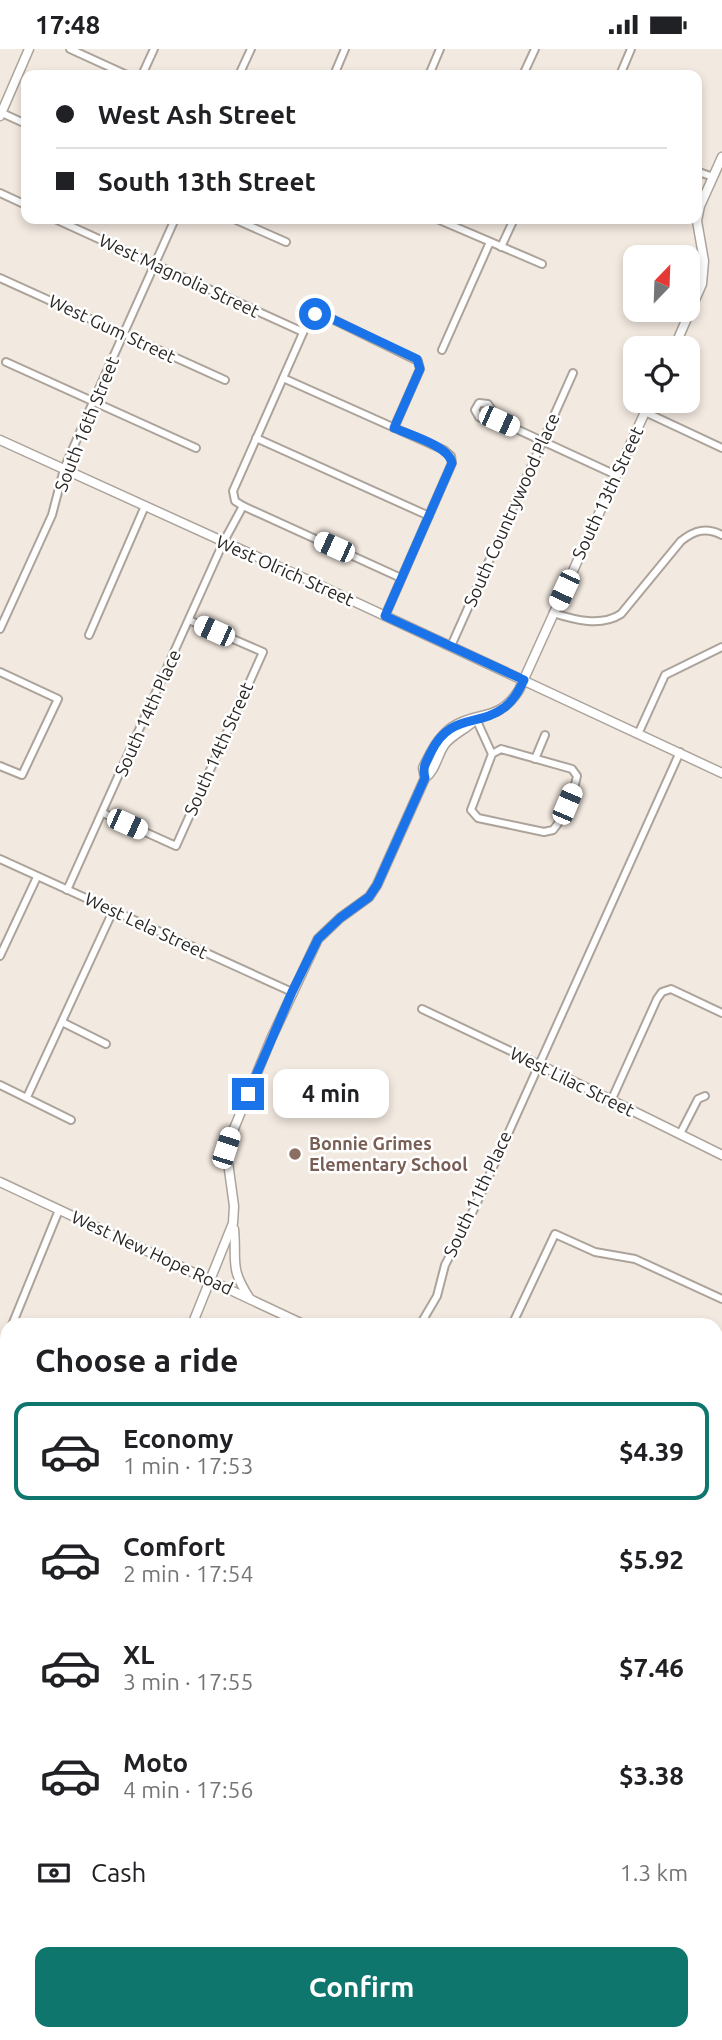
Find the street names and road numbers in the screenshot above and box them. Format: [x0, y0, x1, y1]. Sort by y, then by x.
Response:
street label: West Magnolia Street [96, 229, 263, 321]
street label: West Gum Street [46, 290, 179, 366]
street label: South 16th Street [50, 353, 122, 494]
street label: South Countrywood Place [459, 410, 563, 609]
street label: South 13th Street [568, 423, 647, 562]
street label: West Olrich Street [214, 531, 357, 609]
street label: South 14th Place [110, 646, 184, 779]
street label: South 14th Street [180, 679, 256, 818]
street label: West Lela Street [82, 888, 211, 962]
street label: West Lilac Street [507, 1042, 638, 1120]
street label: South 11th Place [439, 1127, 515, 1260]
street label: West New Hope Road [69, 1206, 236, 1298]

